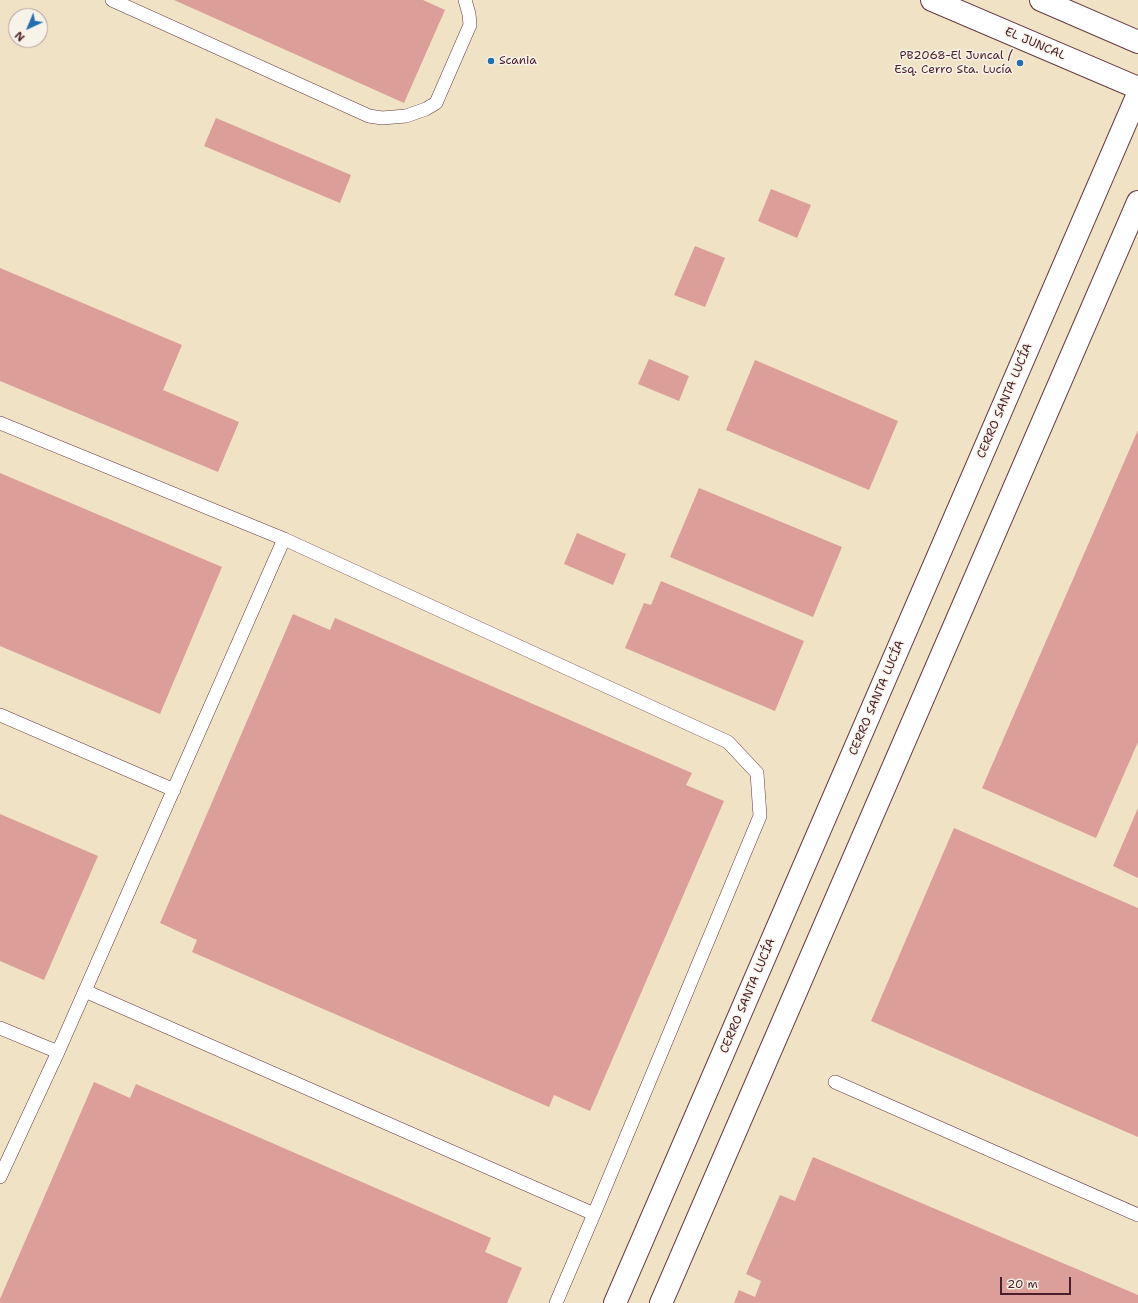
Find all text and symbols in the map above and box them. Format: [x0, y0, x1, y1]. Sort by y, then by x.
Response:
north arrow [8, 8, 48, 48]
street label: EL JUNCAL [1002, 25, 1068, 63]
text: N [12, 28, 28, 45]
place label: PB2068-El Juncal / Esq. Cerro Sta. Lucía [894, 49, 1012, 77]
place label: Scania [499, 54, 537, 68]
marker: Scania [486, 56, 496, 66]
marker: PB2068-El Juncal / Esq. Cerro Sta. Lucía [1015, 58, 1025, 68]
street label: CERRO SANTA LUCÍA [974, 341, 1036, 461]
street label: CERRO SANTA LUCÍA [846, 638, 908, 758]
street label: CERRO SANTA LUCÍA [717, 936, 779, 1056]
scale bar [1002, 1269, 1073, 1295]
text: 20 m [1007, 1276, 1038, 1292]

